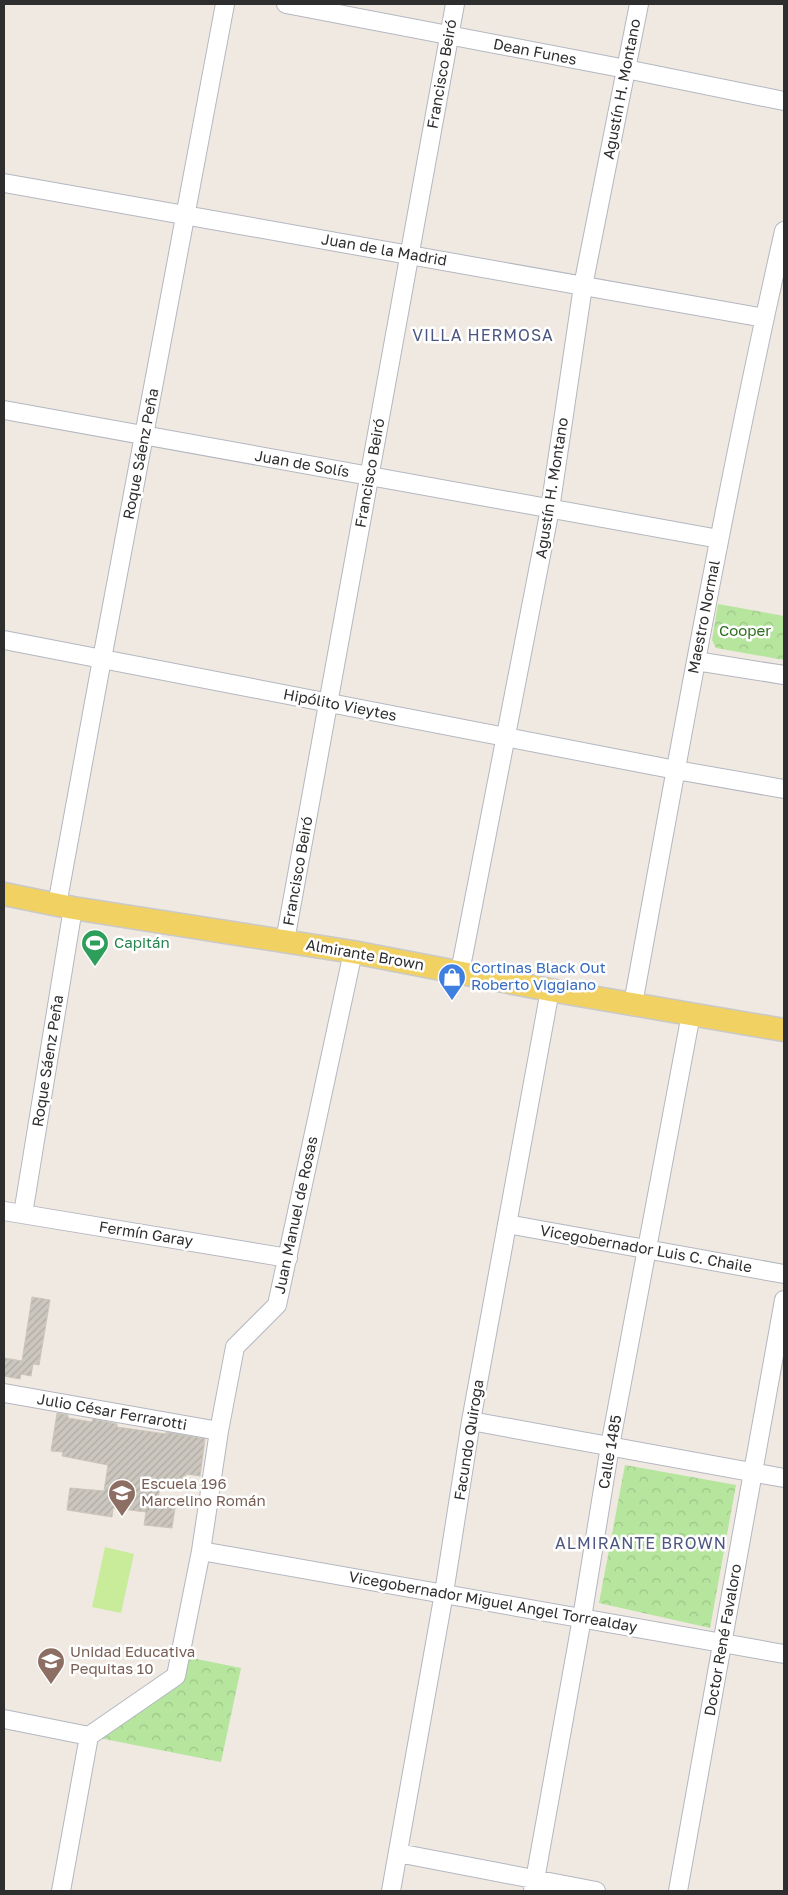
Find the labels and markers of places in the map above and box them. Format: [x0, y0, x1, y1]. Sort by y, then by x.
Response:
sports icon: Capitán [80, 928, 110, 967]
place label: Capitán [114, 933, 170, 951]
place label: Cortinas Black Out Roberto Viggiano [471, 958, 606, 993]
shop icon: Cortinas Black Out Roberto Viggiano [437, 962, 467, 1001]
place label: Escuela 196 Marcelino Román [141, 1474, 266, 1509]
school or university icon: Escuela 196 Marcelino Román [107, 1478, 137, 1517]
place label: Unidad Educativa Pequitas 10 [70, 1642, 195, 1677]
school or university icon: Unidad Educativa Pequitas 10 [36, 1646, 66, 1685]

